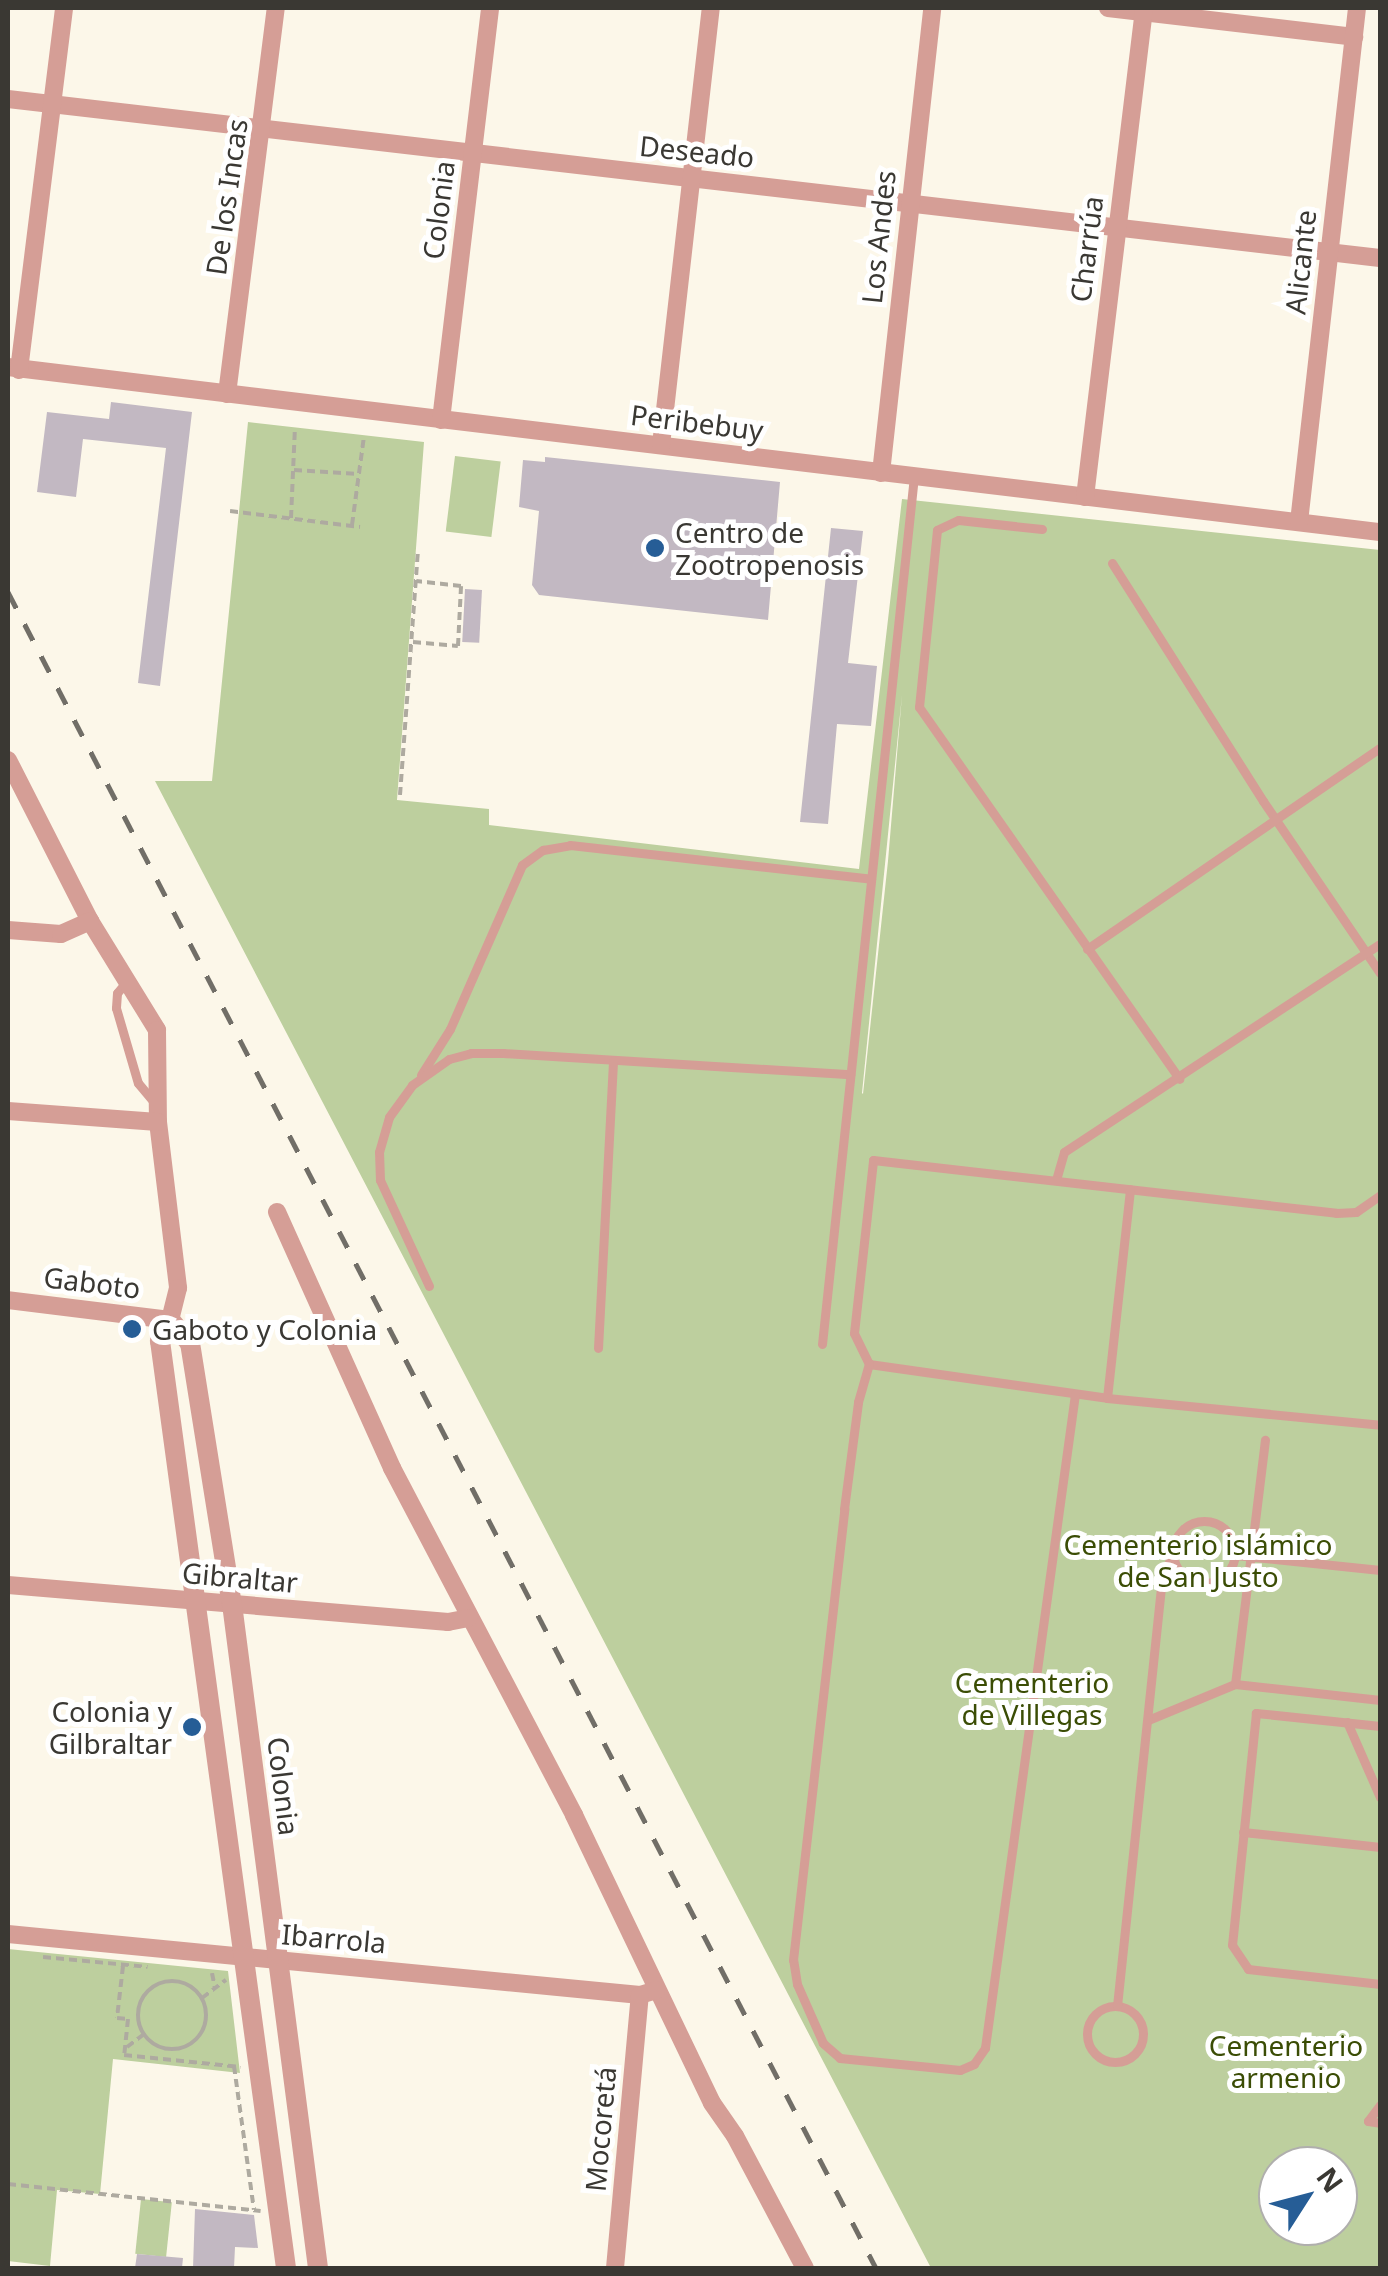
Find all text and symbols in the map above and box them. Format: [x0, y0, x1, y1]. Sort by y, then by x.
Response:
street label: De los Incas [198, 117, 254, 277]
street label: Deseado [638, 128, 756, 174]
street label: Colonia [415, 159, 461, 261]
street label: Los Andes [854, 169, 902, 305]
street label: Charrúa [1063, 194, 1109, 304]
street label: Alicante [1278, 208, 1322, 316]
street label: Peribebuy [629, 397, 765, 447]
place label: Centro de Zootropenosis [675, 515, 864, 581]
marker: Centro de Zootropenosis [644, 537, 666, 559]
street label: Gaboto [42, 1259, 142, 1305]
place label: Gaboto y Colonia [152, 1312, 377, 1346]
marker: Gaboto y Colonia [121, 1318, 143, 1340]
park label: Cementerio islámico de San Justo [1063, 1527, 1333, 1593]
street label: Gibraltar [181, 1555, 299, 1599]
park label: Cementerio de Villegas [955, 1665, 1109, 1731]
place label: Colonia y Gilbraltar [49, 1694, 172, 1760]
marker: Colonia y Gilbraltar [181, 1716, 203, 1738]
street label: Colonia [261, 1735, 307, 1837]
street label: Ibarrola [280, 1917, 388, 1959]
park label: Cementerio armenio [1209, 2028, 1363, 2094]
street label: Mocoretá [578, 2065, 622, 2193]
north arrow [1258, 2146, 1358, 2246]
text: N [1309, 2159, 1353, 2200]

